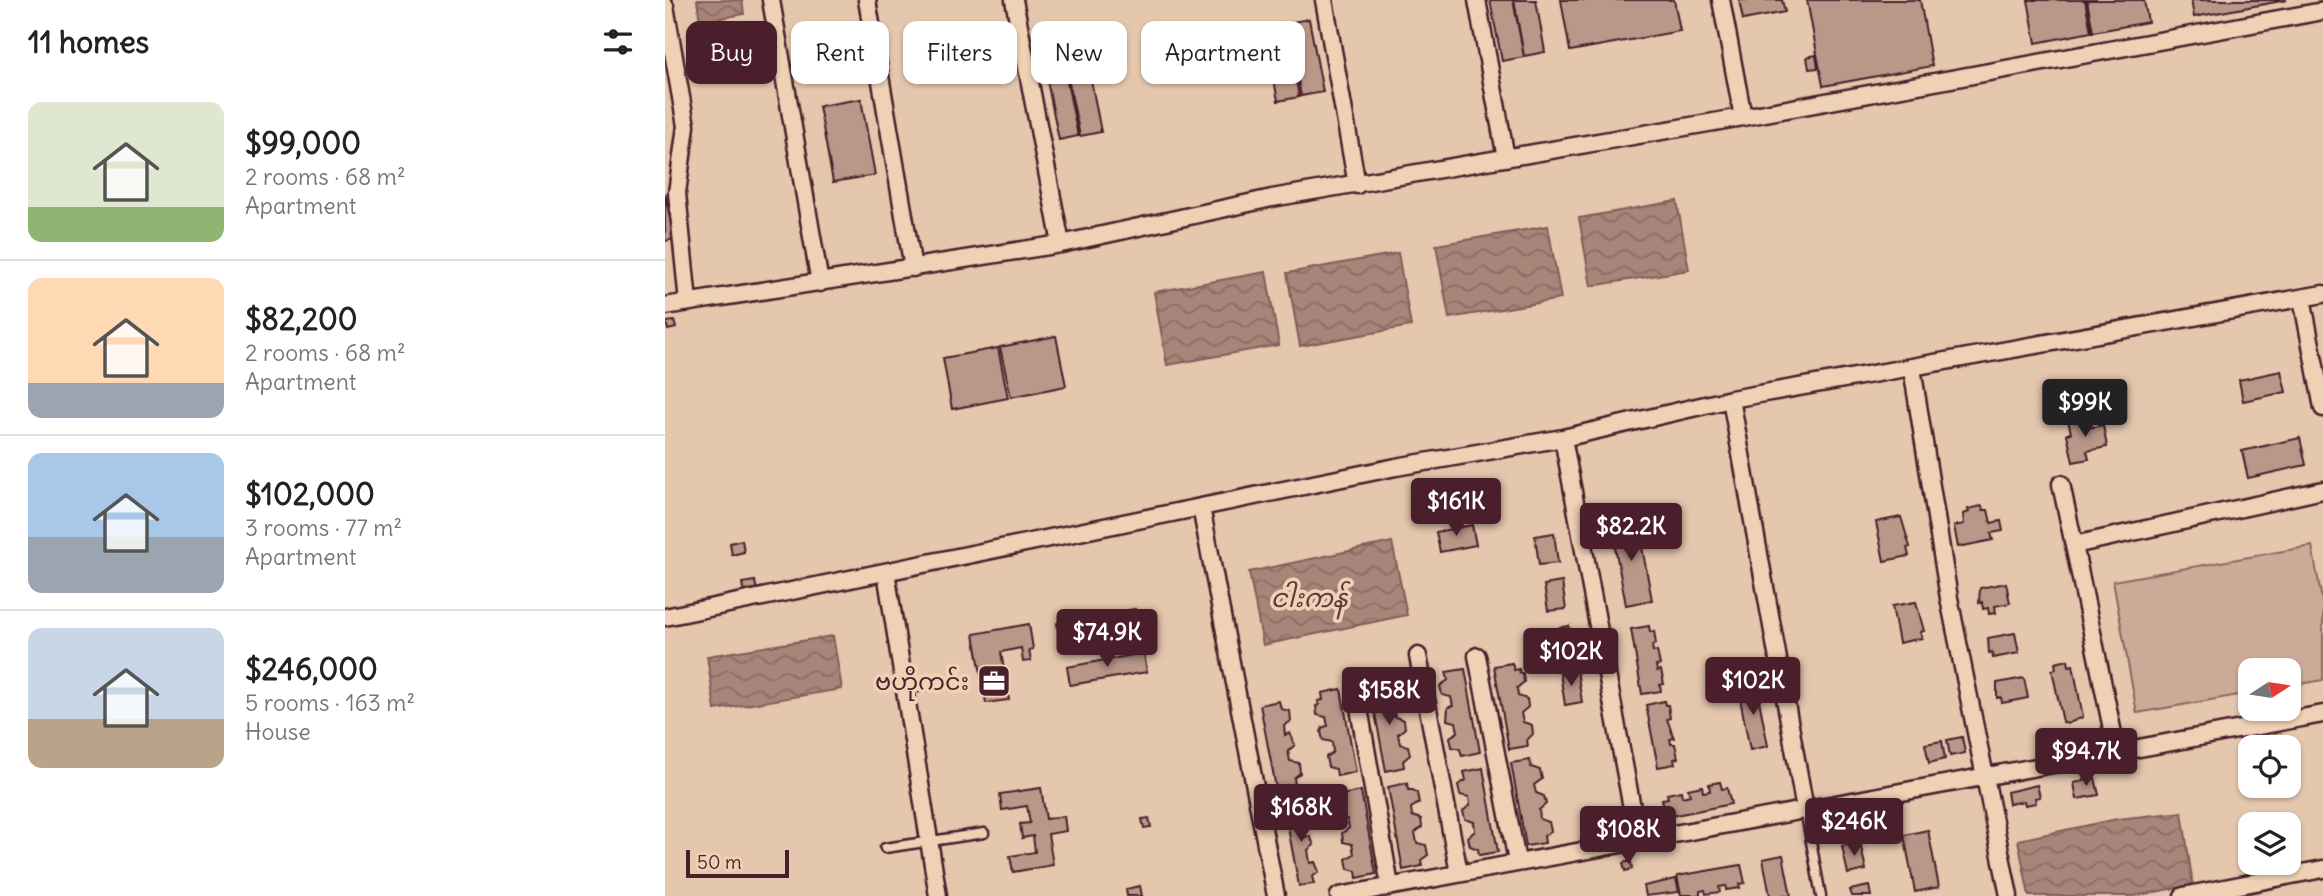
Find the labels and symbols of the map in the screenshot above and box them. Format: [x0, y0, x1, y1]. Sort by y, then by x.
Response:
pin: $99K [2044, 380, 2126, 439]
pin: $161K [1407, 478, 1505, 538]
pin: $82.2K [1574, 504, 1688, 563]
water label: ငါးကန် [1271, 580, 1352, 620]
pin: $74.9K [1050, 610, 1164, 669]
pin: $102K [1522, 628, 1620, 688]
pin: $102K [1704, 658, 1802, 717]
north arrow [2238, 658, 2301, 721]
office icon: ဗဟိုကင်း [975, 662, 1013, 700]
place label: ဗဟိုကင်း [875, 666, 969, 701]
pin: $158K [1340, 668, 1438, 727]
pin: $94.7K [2029, 728, 2143, 788]
pin: $168K [1252, 784, 1350, 844]
pin: $246K [1805, 798, 1903, 858]
pin: $108K [1579, 806, 1677, 866]
scale bar [686, 847, 789, 879]

